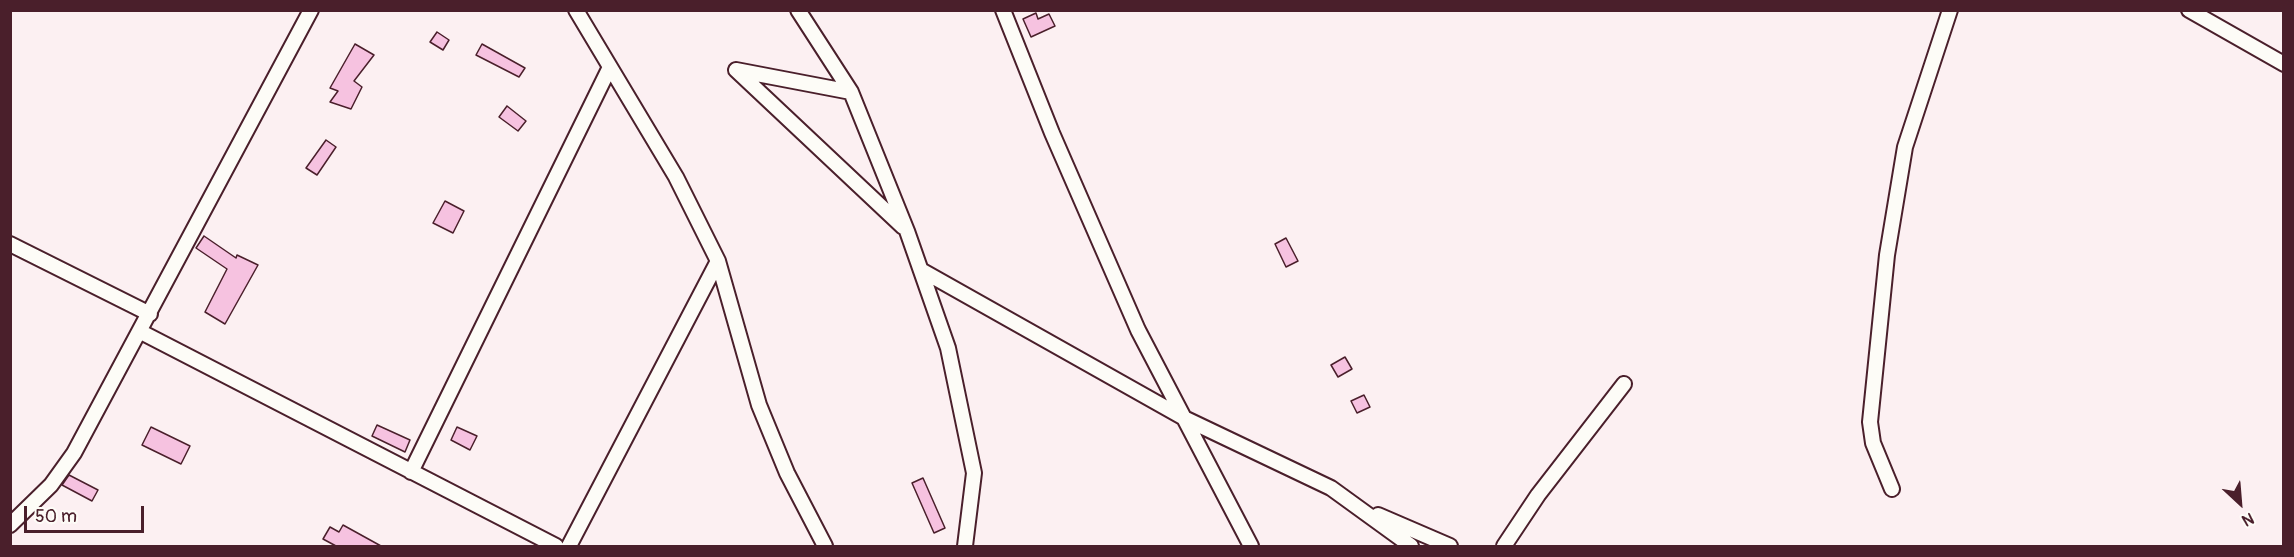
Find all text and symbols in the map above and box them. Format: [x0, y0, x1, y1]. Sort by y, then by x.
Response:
north arrow [2210, 473, 2270, 533]
scale bar [27, 494, 147, 532]
text: 50 m [35, 505, 77, 528]
text: N [2239, 508, 2257, 531]

